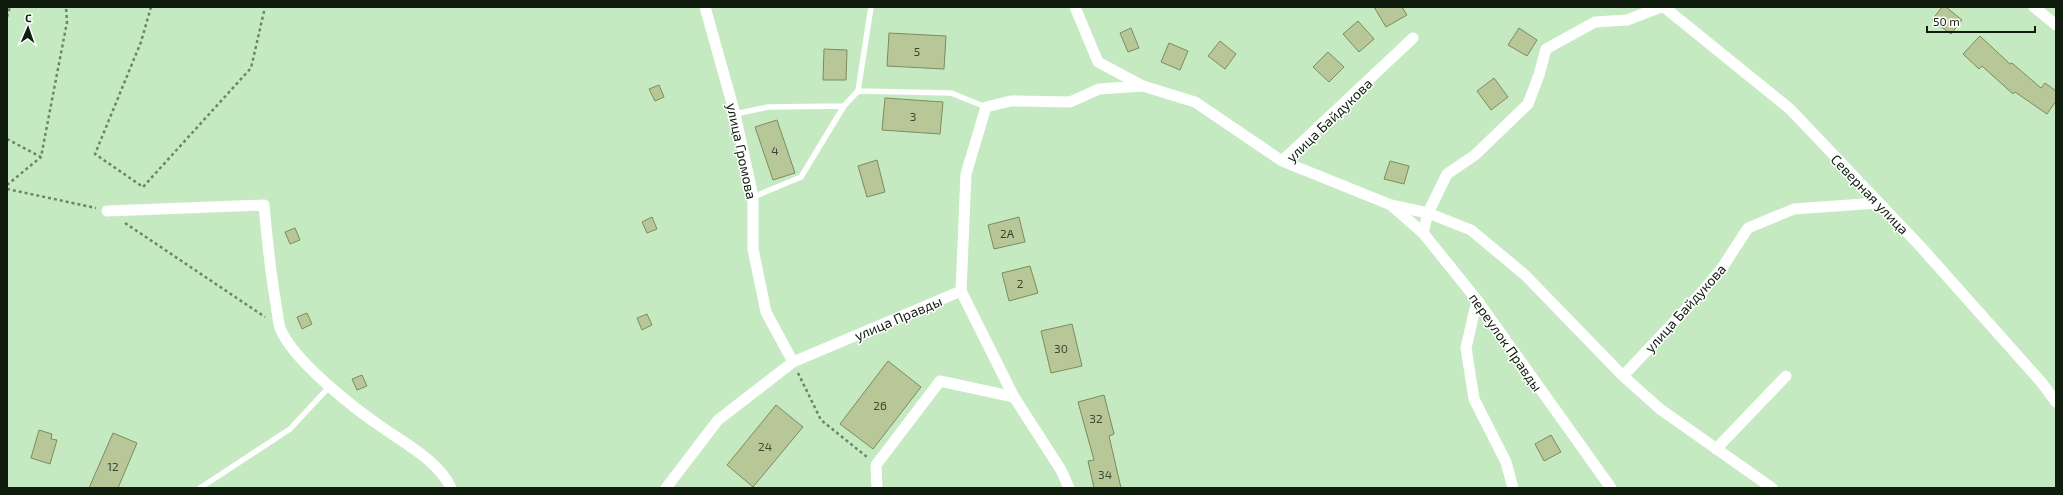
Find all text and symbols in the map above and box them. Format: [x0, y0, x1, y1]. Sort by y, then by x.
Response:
north arrow [8, 8, 48, 48]
scale bar [1927, 8, 2035, 34]
text: С [25, 11, 32, 24]
text: 50 m [1933, 14, 1960, 28]
house number: 5 [914, 44, 920, 58]
street label: улица Байдукова [1282, 75, 1376, 165]
street label: улица Громова [723, 101, 761, 201]
house number: 3 [910, 109, 916, 123]
house number: 4 [771, 143, 779, 157]
street label: Северная улица [1828, 150, 1912, 238]
house number: 2А [1000, 226, 1015, 240]
street label: улица Байдукова [1641, 260, 1729, 356]
house number: 2 [1017, 276, 1024, 290]
street label: переулок Правды [1466, 290, 1546, 394]
street label: улица Правды [852, 292, 944, 344]
house number: 30 [1054, 341, 1068, 355]
house number: 26 [873, 398, 887, 412]
house number: 32 [1089, 411, 1103, 425]
house number: 24 [758, 439, 772, 453]
house number: 12 [107, 459, 119, 473]
house number: 34 [1098, 467, 1112, 481]

